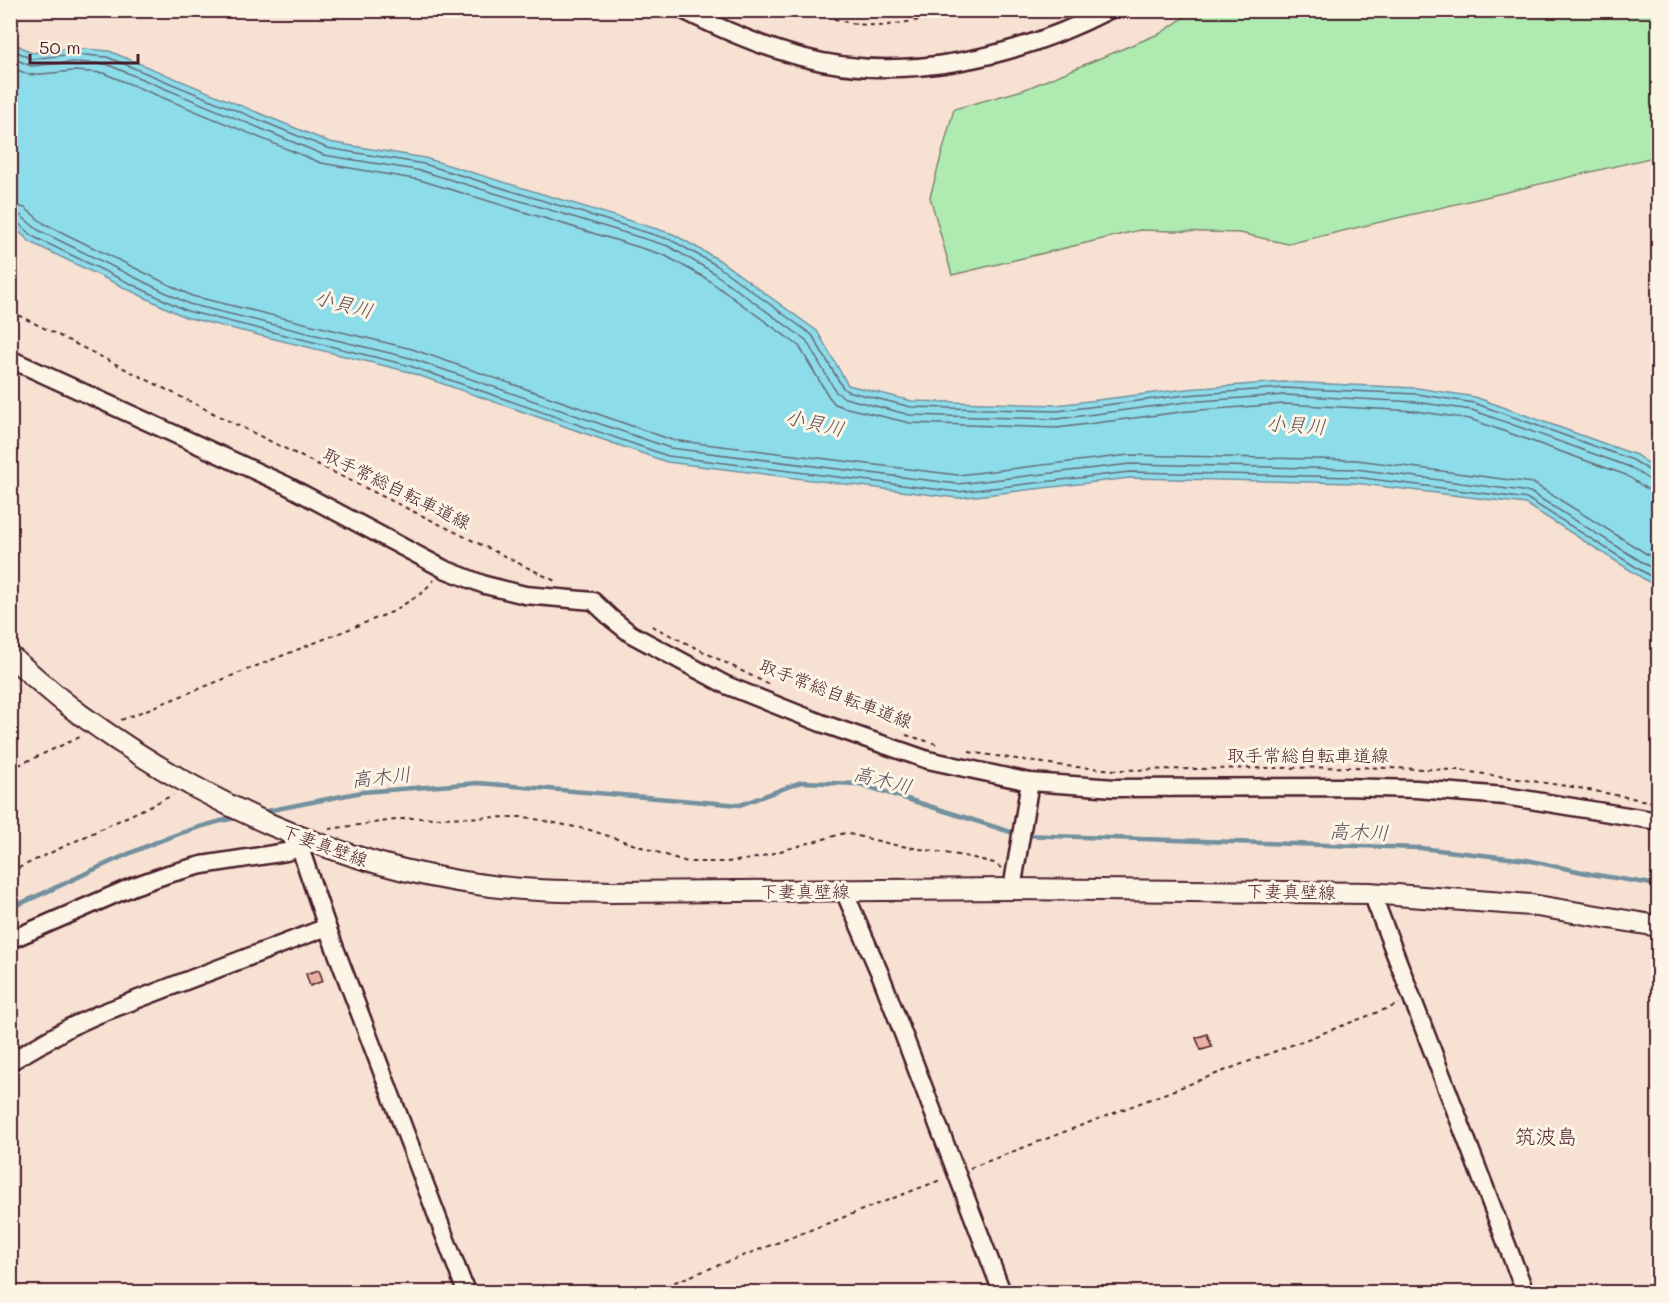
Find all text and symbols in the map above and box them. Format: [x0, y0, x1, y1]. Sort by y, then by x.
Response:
scale bar [30, 27, 138, 65]
text: 50 m [39, 35, 81, 59]
water label: 小貝川 [312, 283, 376, 323]
water label: 小貝川 [783, 403, 847, 441]
water label: 小貝川 [1265, 409, 1327, 439]
street label: 取手常総自転車道線 [319, 442, 475, 534]
street label: 取手常総自転車道線 [756, 653, 916, 733]
street label: 取手常総自転車道線 [1227, 743, 1389, 767]
water label: 高木川 [851, 759, 915, 799]
water label: 高木川 [350, 760, 412, 792]
water label: 高木川 [1329, 817, 1389, 845]
street label: 下妻真壁線 [279, 818, 371, 872]
street label: 下妻真壁線 [1246, 878, 1336, 904]
street label: 下妻真壁線 [760, 879, 850, 903]
district label: 筑波島 [1515, 1122, 1578, 1149]

